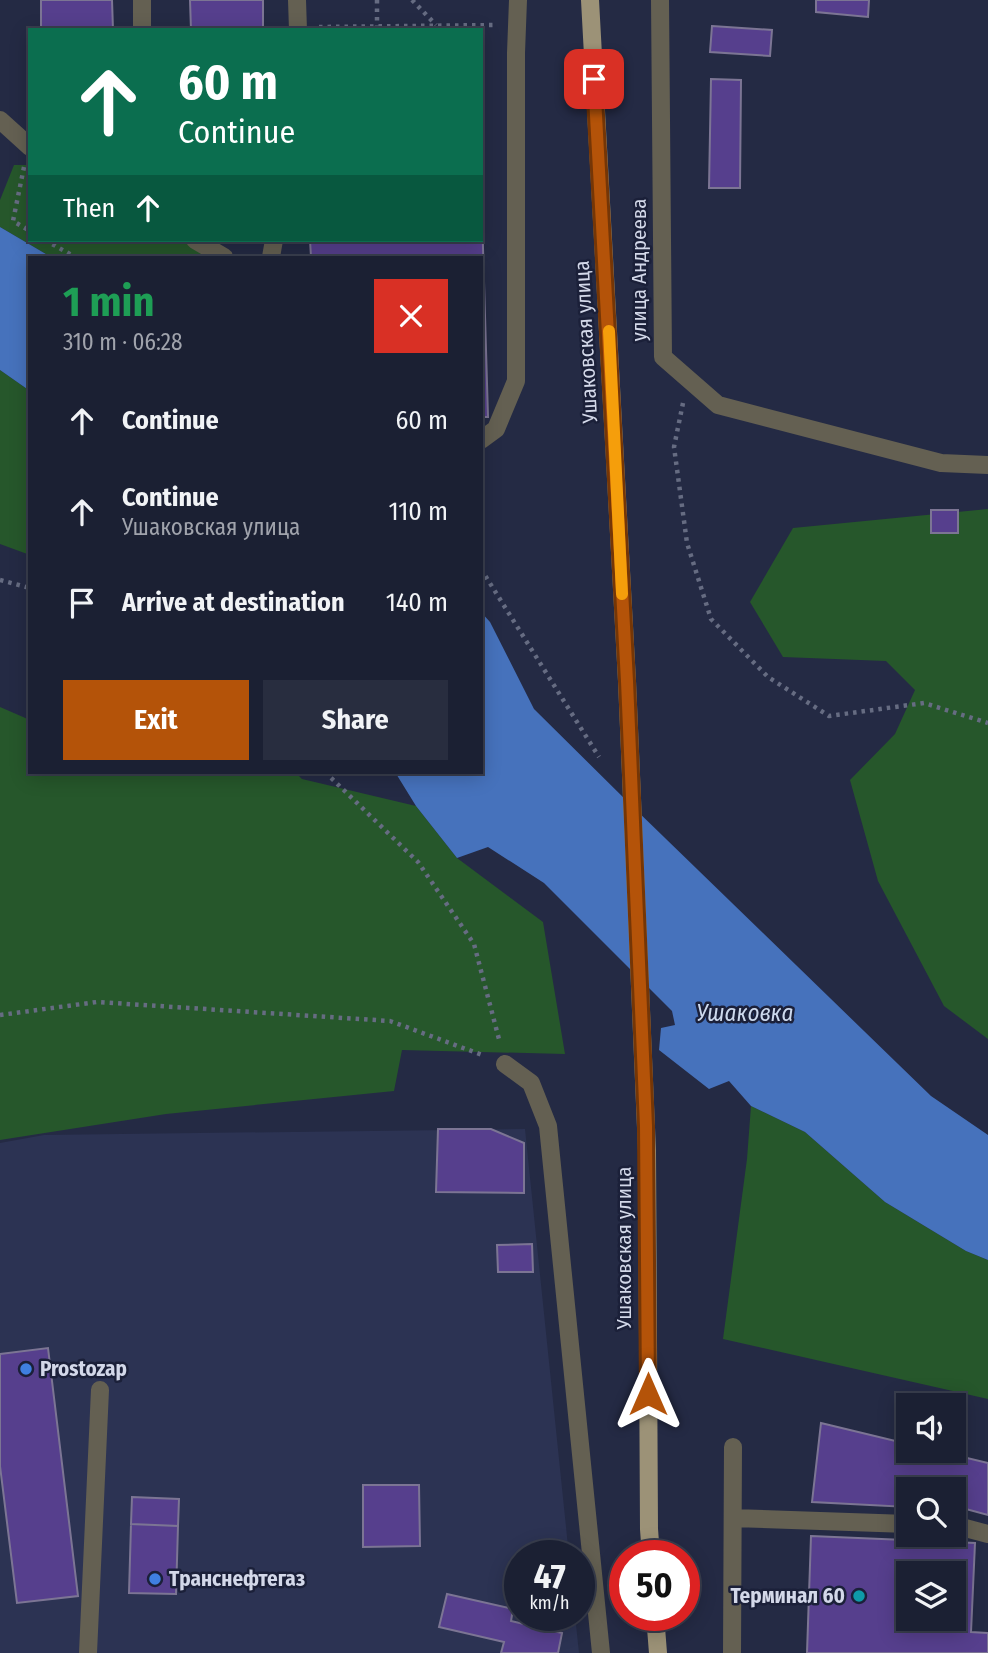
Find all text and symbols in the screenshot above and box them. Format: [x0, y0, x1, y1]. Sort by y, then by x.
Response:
pin [564, 49, 624, 109]
text: 60 m [178, 53, 278, 112]
icon: ahead [63, 56, 154, 147]
icon: arrive [575, 60, 613, 98]
text: Continue [178, 113, 295, 151]
icon: ahead [129, 189, 167, 227]
text: Then [63, 193, 115, 224]
street label: улица Андреева [626, 199, 652, 341]
street label: Ушаковская улица [569, 260, 603, 425]
text: 1 min [63, 277, 154, 327]
button: close [374, 279, 448, 353]
text: 310 m · 06:28 [63, 328, 182, 356]
icon: ahead [63, 402, 101, 440]
text: Continue [122, 405, 219, 436]
text: 60 m [395, 405, 448, 436]
text: Continue [122, 482, 219, 513]
icon: ahead [63, 493, 101, 531]
text: 110 m [388, 496, 448, 527]
text: Ушаковская улица [122, 513, 300, 541]
icon: arrive [63, 584, 101, 622]
text: Arrive at destination [122, 587, 345, 618]
text: 140 m [386, 587, 448, 618]
button: Exit [63, 680, 249, 760]
button: Share [263, 680, 448, 760]
water label: Ушаковка [697, 999, 793, 1027]
street label: Ушаковская улица [611, 1167, 637, 1330]
place label: Prostozap [40, 1356, 127, 1382]
position arrow [611, 1357, 685, 1431]
marker: Prostozap [18, 1361, 34, 1377]
map controls [896, 1393, 966, 1631]
button: sound [896, 1393, 966, 1463]
button: search [896, 1477, 966, 1547]
speed limit sign: 50 [609, 1540, 700, 1631]
text: 47 [533, 1555, 566, 1597]
button: layers [896, 1561, 966, 1631]
place label: Транснефтегаз [169, 1566, 305, 1592]
marker: Транснефтегаз [147, 1571, 163, 1587]
place label: Терминал 60 [730, 1583, 845, 1609]
marker: Терминал 60 [851, 1588, 867, 1604]
text: km/h [529, 1592, 570, 1614]

